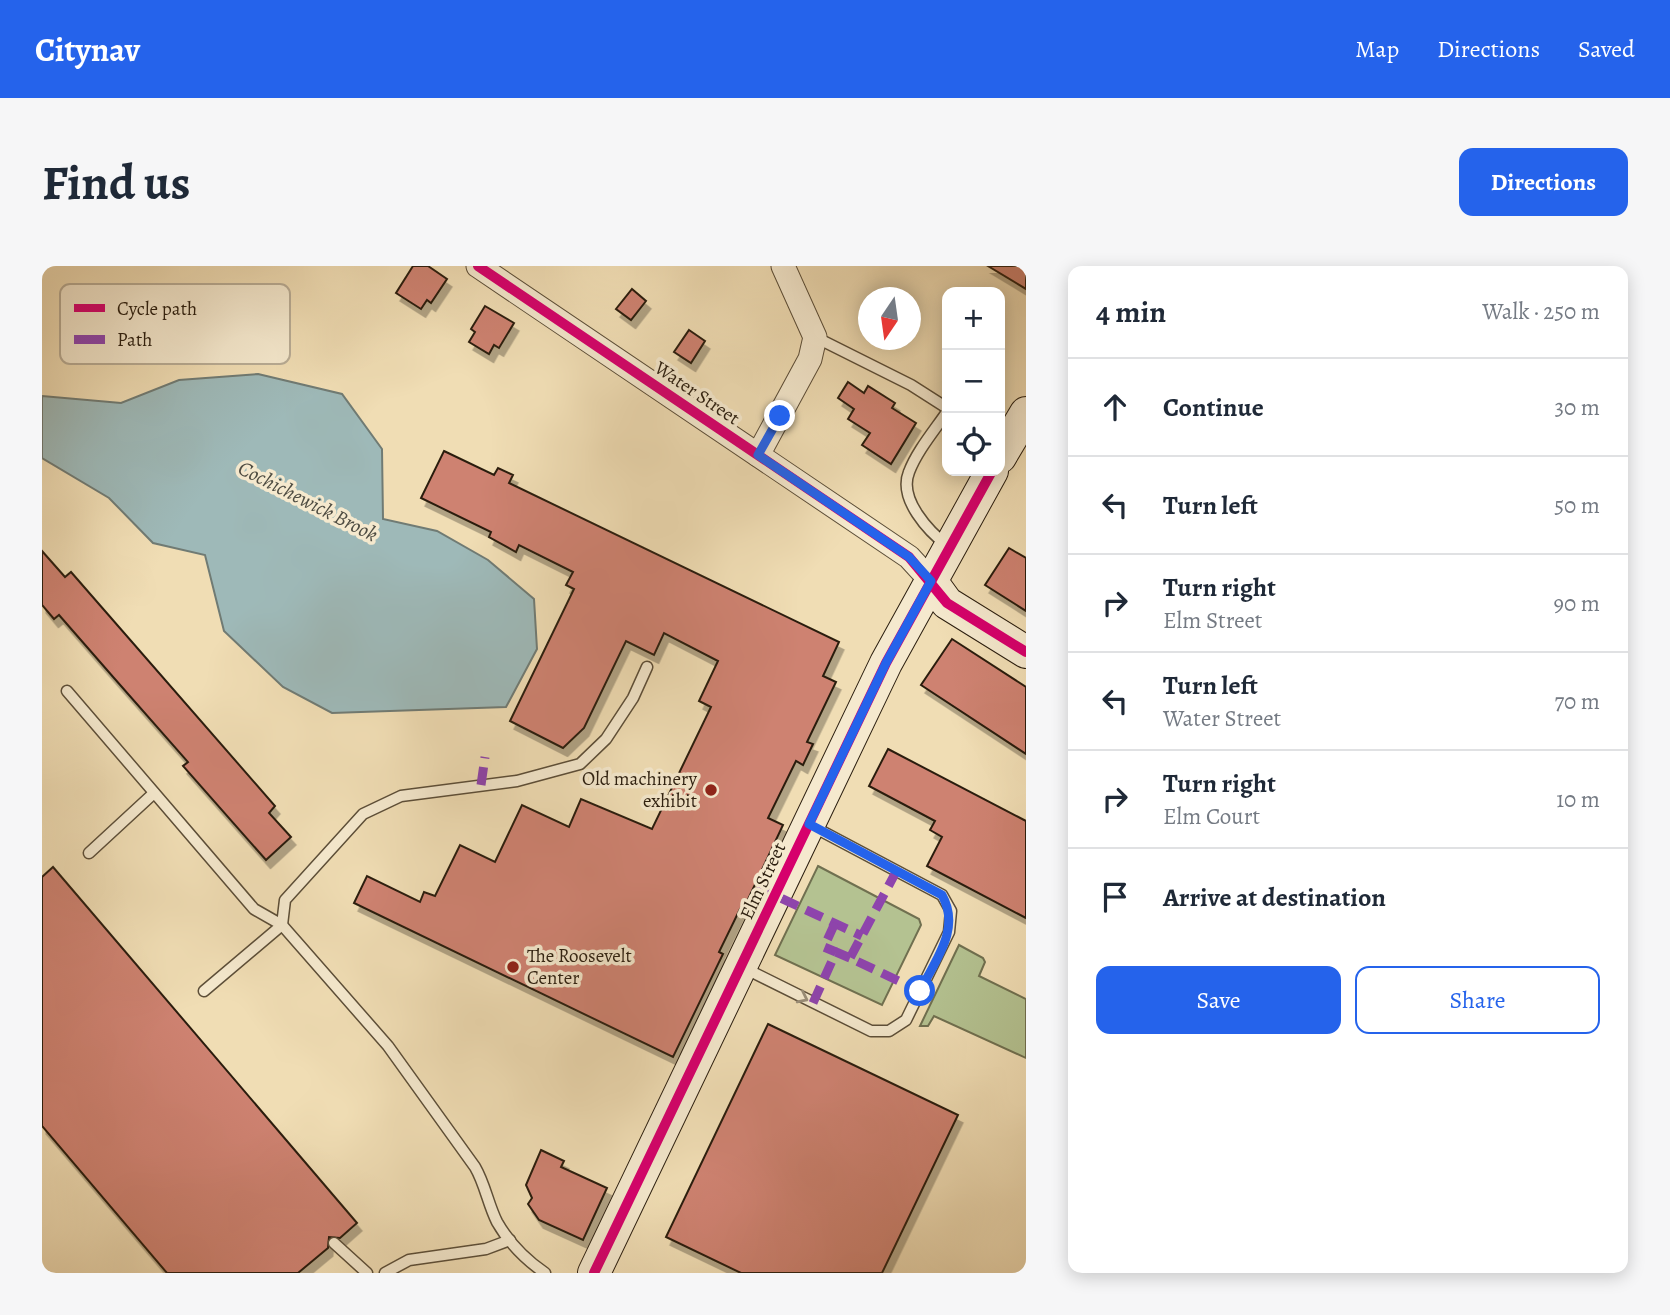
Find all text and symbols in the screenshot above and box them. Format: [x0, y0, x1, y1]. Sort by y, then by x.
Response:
text: Citynav [35, 27, 140, 72]
text: Map [1355, 33, 1399, 65]
text: Directions [1437, 33, 1540, 65]
text: Saved [1578, 33, 1635, 65]
button: Directions [1459, 148, 1628, 216]
text: Find us [42, 149, 190, 216]
legend [60, 284, 290, 364]
north arrow [858, 287, 921, 350]
map controls [942, 287, 1005, 476]
button: + [942, 287, 1005, 350]
text: 4 min [1096, 292, 1166, 332]
text: Cycle path [117, 296, 197, 322]
text: Walk · 250 m [1482, 296, 1600, 327]
text: Path [117, 327, 152, 353]
button: − [942, 350, 1005, 413]
street label: Water Street [648, 354, 745, 431]
icon: ahead [1096, 388, 1134, 426]
text: Continue [1163, 390, 1264, 425]
text: 30 m [1554, 392, 1600, 423]
route end [764, 400, 795, 431]
button: locate [942, 413, 1005, 476]
water label: Cochichewick Brook [233, 454, 383, 548]
icon: left [1096, 486, 1134, 524]
text: Turn left [1163, 488, 1258, 523]
text: 50 m [1554, 490, 1600, 521]
text: Turn right [1163, 570, 1276, 605]
icon: right [1096, 584, 1134, 622]
text: 90 m [1554, 588, 1600, 619]
text: Elm Street [1163, 605, 1262, 636]
text: Turn left [1163, 668, 1258, 703]
icon: left [1096, 682, 1134, 720]
text: 70 m [1554, 686, 1600, 717]
text: Water Street [1163, 703, 1281, 734]
place label: Old machinery exhibit [582, 766, 698, 814]
text: Turn right [1163, 766, 1276, 801]
icon: right [1096, 780, 1134, 818]
marker: Old machinery exhibit [703, 782, 719, 798]
text: 10 m [1556, 784, 1600, 815]
text: Elm Court [1163, 801, 1260, 832]
street label: Elm Street [734, 838, 792, 924]
icon: arrive [1096, 878, 1134, 916]
text: Arrive at destination [1163, 880, 1386, 915]
place label: The Roosevelt Center [527, 943, 632, 991]
marker: The Roosevelt Center [505, 959, 521, 975]
button: Save [1096, 966, 1341, 1034]
button: Share [1355, 966, 1600, 1034]
route start [904, 975, 935, 1006]
one-way arrow [796, 989, 808, 1003]

